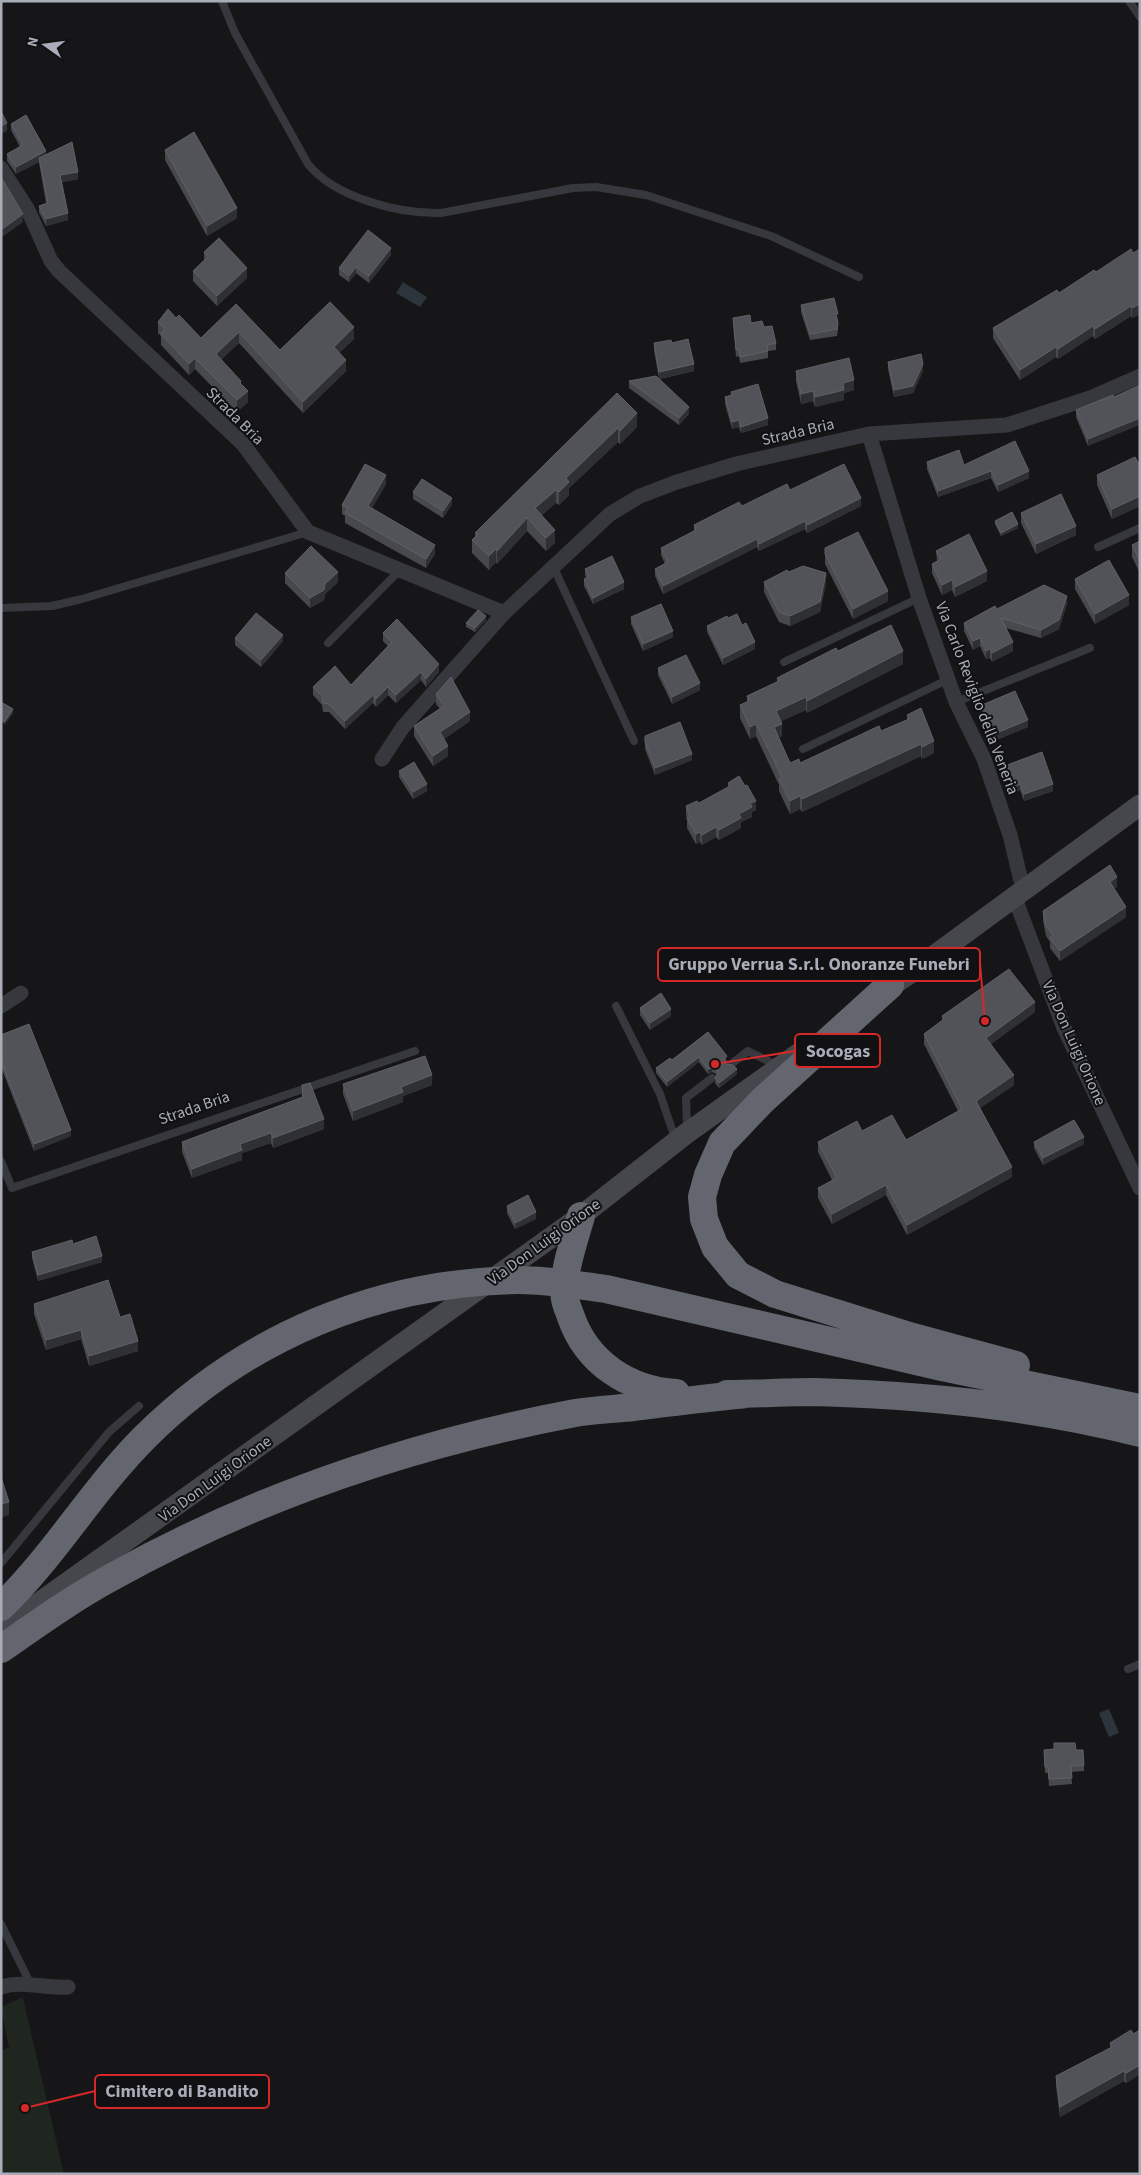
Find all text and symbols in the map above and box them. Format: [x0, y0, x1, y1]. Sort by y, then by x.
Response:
north arrow [20, 20, 70, 70]
text: N [23, 35, 44, 49]
street label: Strada Bria [201, 382, 269, 450]
street label: Strada Bria [760, 413, 836, 451]
street label: Via Carlo Reviglio della Veneria [930, 598, 1024, 798]
callout: Gruppo Verrua S.r.l. Onoranze Funebri [658, 948, 980, 981]
text: Gruppo Verrua S.r.l. Onoranze Funebri [668, 952, 970, 977]
street label: Via Don Luigi Orione [1037, 977, 1111, 1109]
callout: Socogas [795, 1034, 880, 1067]
text: Socogas [806, 1039, 870, 1064]
street label: Strada Bria [155, 1086, 233, 1130]
street label: Via Don Luigi Orione [483, 1193, 605, 1291]
street label: Via Don Luigi Orione [154, 1430, 276, 1528]
callout: Cimitero di Bandito [95, 2075, 269, 2108]
text: Cimitero di Bandito [105, 2079, 259, 2104]

